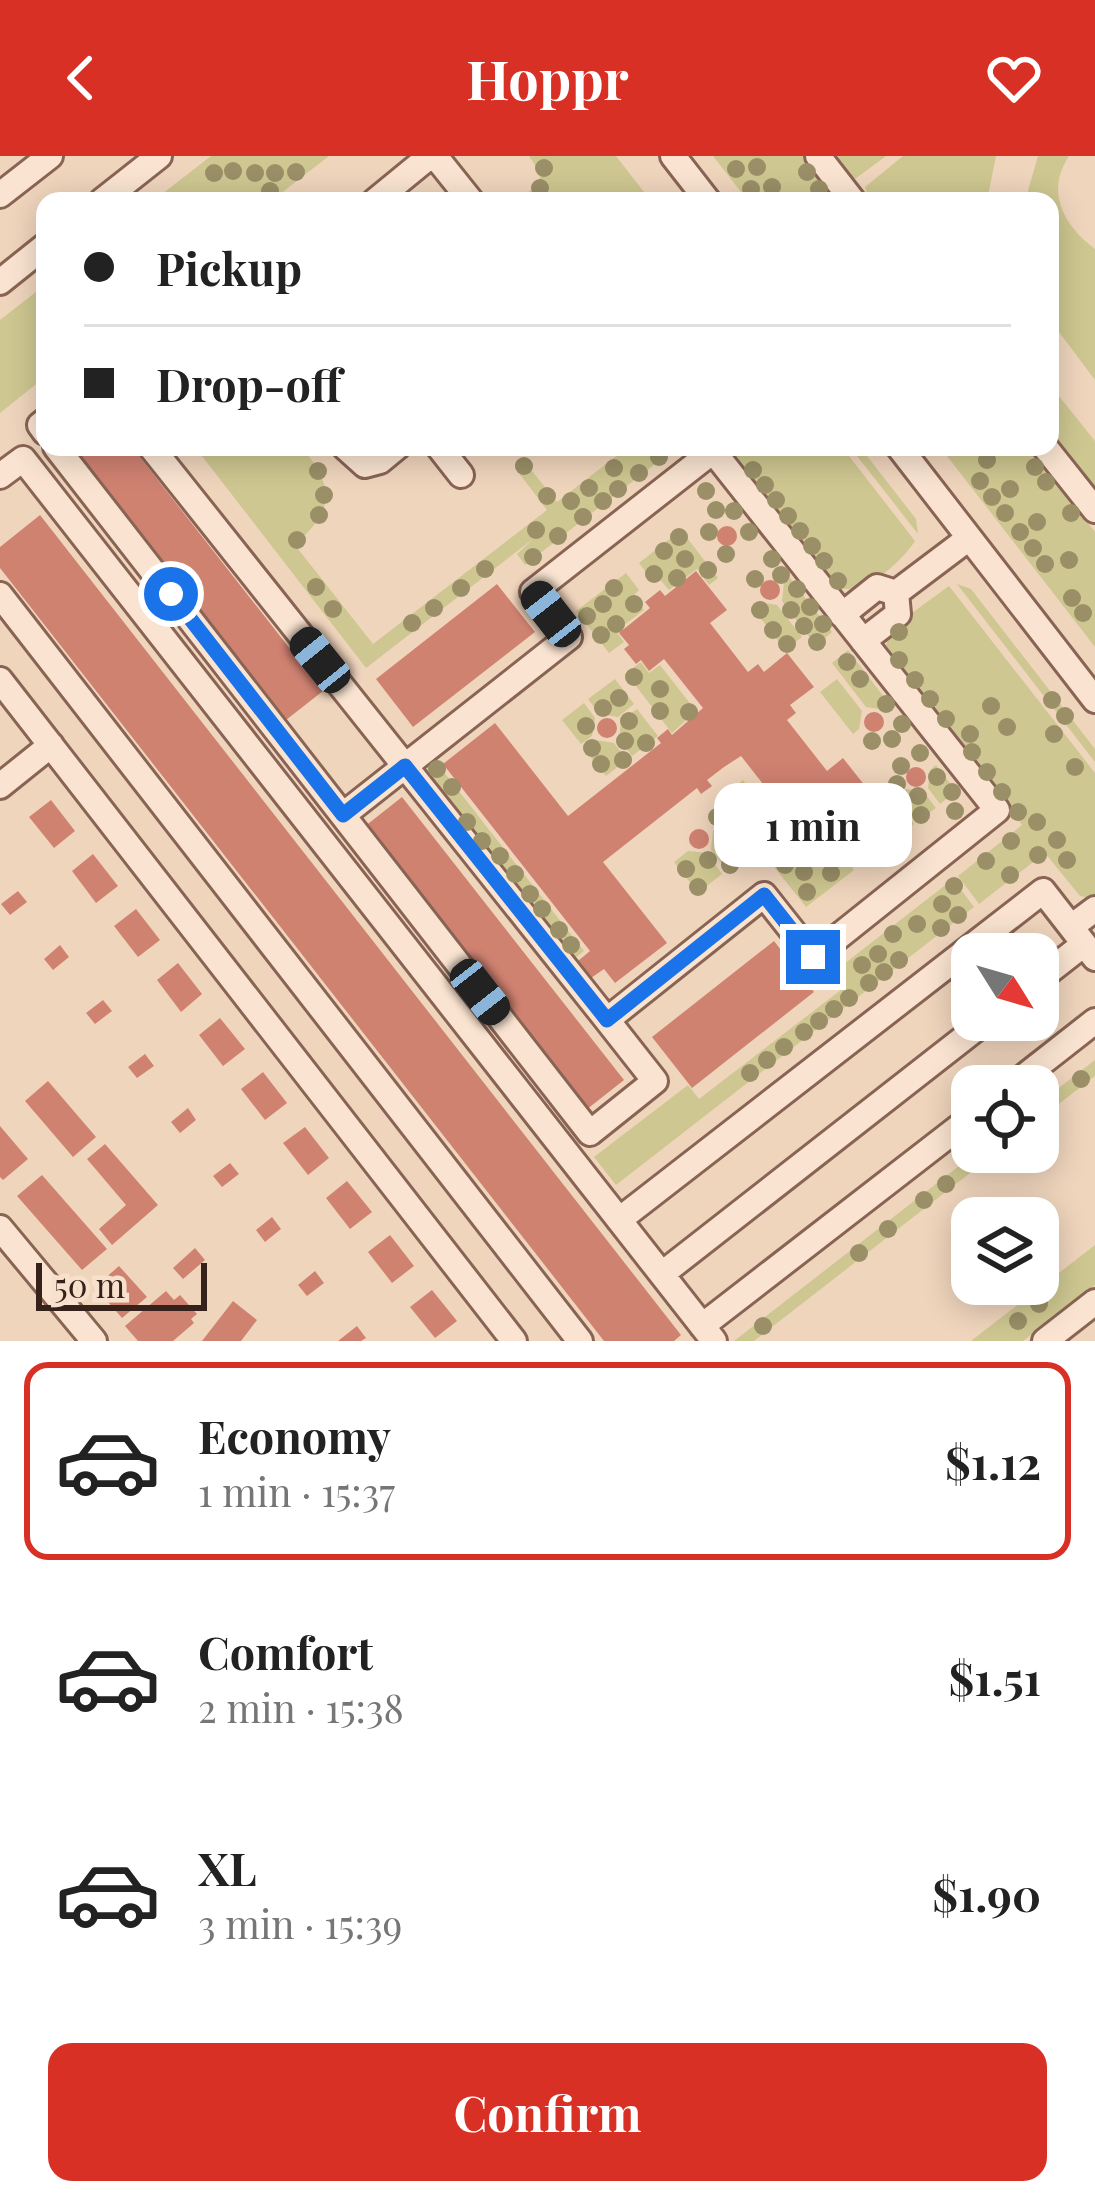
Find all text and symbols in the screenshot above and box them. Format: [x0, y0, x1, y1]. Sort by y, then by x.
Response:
text: Hoppr [466, 42, 629, 114]
icon: back [48, 45, 114, 111]
icon: heart [981, 45, 1047, 111]
text: Pickup [156, 237, 302, 297]
text: Drop-off [156, 353, 342, 413]
route start [144, 567, 198, 621]
car [515, 575, 587, 653]
car [283, 621, 357, 699]
callout: 1 min [714, 783, 912, 867]
text: 1 min [765, 799, 861, 851]
route end [786, 930, 840, 984]
north arrow [951, 933, 1059, 1041]
map controls [951, 933, 1059, 1305]
car [444, 953, 516, 1031]
button: locate [951, 1065, 1059, 1173]
button: layers [951, 1197, 1059, 1305]
scale bar [36, 1257, 207, 1310]
text: 50 m [54, 1262, 125, 1306]
text: Economy [198, 1405, 391, 1465]
icon: car [54, 1407, 162, 1515]
text: $1.12 [945, 1431, 1041, 1491]
text: 1 min · 15:37 [198, 1465, 395, 1517]
text: Comfort [198, 1621, 373, 1681]
icon: car [54, 1623, 162, 1731]
text: $1.51 [949, 1647, 1041, 1707]
text: 2 min · 15:38 [198, 1681, 404, 1733]
text: XL [198, 1837, 257, 1897]
icon: car [54, 1839, 162, 1947]
text: $1.90 [932, 1863, 1041, 1923]
text: 3 min · 15:39 [198, 1897, 402, 1949]
button: Confirm [48, 2043, 1047, 2181]

